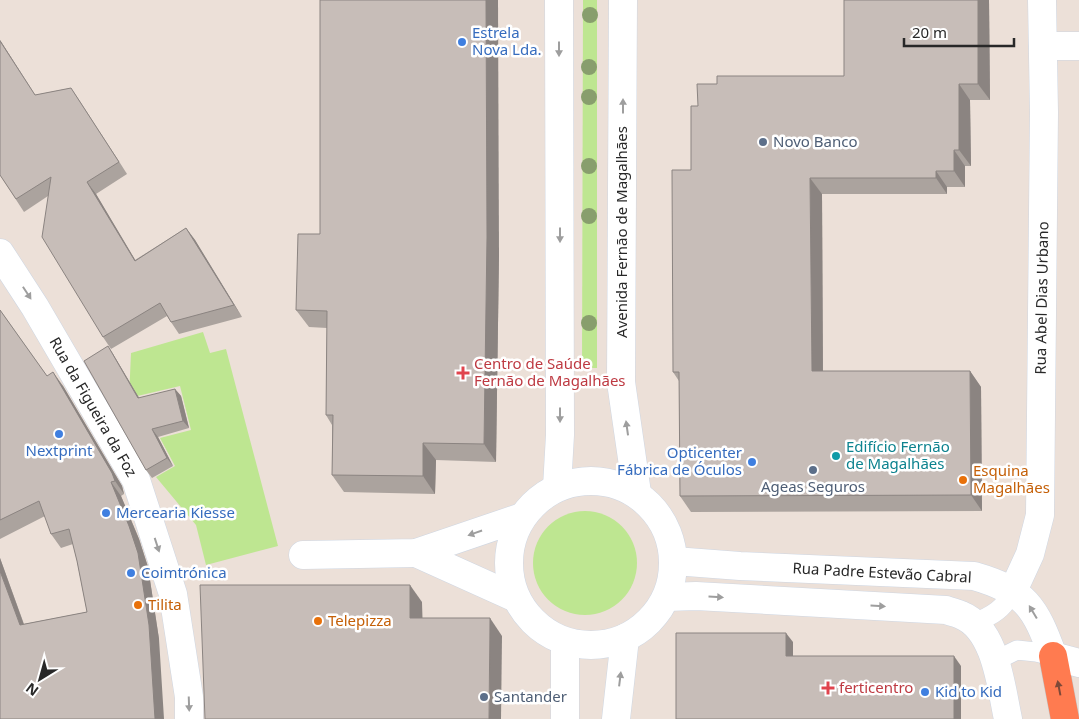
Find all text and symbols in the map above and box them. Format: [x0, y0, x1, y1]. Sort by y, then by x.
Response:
scale bar [904, 15, 1014, 47]
place label: Estrela Nova Lda. [472, 22, 542, 59]
text: 20 m [912, 22, 947, 42]
marker: Estrela Nova Lda. [456, 36, 468, 48]
one-way arrow [555, 41, 563, 57]
one-way arrow [619, 98, 627, 114]
street label: Avenida Fernão de Magalhães [611, 126, 631, 338]
place label: Novo Banco [773, 131, 857, 151]
marker: Novo Banco [757, 136, 769, 148]
street label: Rua Abel Dias Urbano [1030, 221, 1052, 375]
one-way arrow [556, 227, 564, 243]
one-way arrow [22, 287, 31, 300]
street label: Rua da Figueira da Foz [46, 333, 142, 480]
place label: Centro de Saúde Fernão de Magalhães [474, 353, 626, 390]
marker: Centro de Saúde Fernão de Magalhães [456, 366, 470, 380]
one-way arrow [556, 407, 564, 423]
one-way arrow [623, 420, 631, 436]
marker: Nextprint [53, 428, 65, 440]
place label: Edifício Fernão de Magalhães [846, 436, 950, 473]
place label: Nextprint [26, 440, 93, 460]
place label: Opticenter Fábrica de Óculos [617, 442, 742, 479]
marker: Edifício Fernão de Magalhães [830, 450, 842, 462]
marker: Opticenter Fábrica de Óculos [746, 456, 758, 468]
place label: Esquina Magalhães [973, 460, 1050, 497]
marker: Ageas Seguros [807, 464, 819, 476]
marker: Esquina Magalhães [957, 474, 969, 486]
place label: Ageas Seguros [761, 476, 865, 496]
place label: Mercearia Kiesse [116, 502, 235, 522]
marker: Mercearia Kiesse [100, 507, 112, 519]
one-way arrow [468, 530, 483, 537]
one-way arrow [154, 538, 161, 553]
street label: Rua Padre Estevão Cabral [792, 557, 972, 587]
place label: Coimtrónica [141, 562, 227, 582]
marker: Coimtrónica [125, 567, 137, 579]
place label: Tilita [148, 594, 182, 614]
one-way arrow [708, 594, 724, 602]
marker: Tilita [132, 599, 144, 611]
one-way arrow [870, 603, 886, 611]
one-way arrow [1029, 605, 1038, 618]
place label: Telepizza [328, 610, 392, 630]
marker: Telepizza [312, 615, 324, 627]
north arrow [15, 654, 65, 704]
one-way arrow [616, 670, 624, 686]
place label: ferticentro [839, 677, 913, 697]
text: N [22, 679, 42, 701]
one-way arrow [1055, 679, 1063, 695]
marker: ferticentro [821, 681, 835, 695]
place label: Kid to Kid [935, 681, 1002, 701]
place label: Santander [494, 686, 567, 706]
marker: Kid to Kid [919, 686, 931, 698]
marker: Santander [478, 691, 490, 703]
one-way arrow [185, 696, 193, 712]

